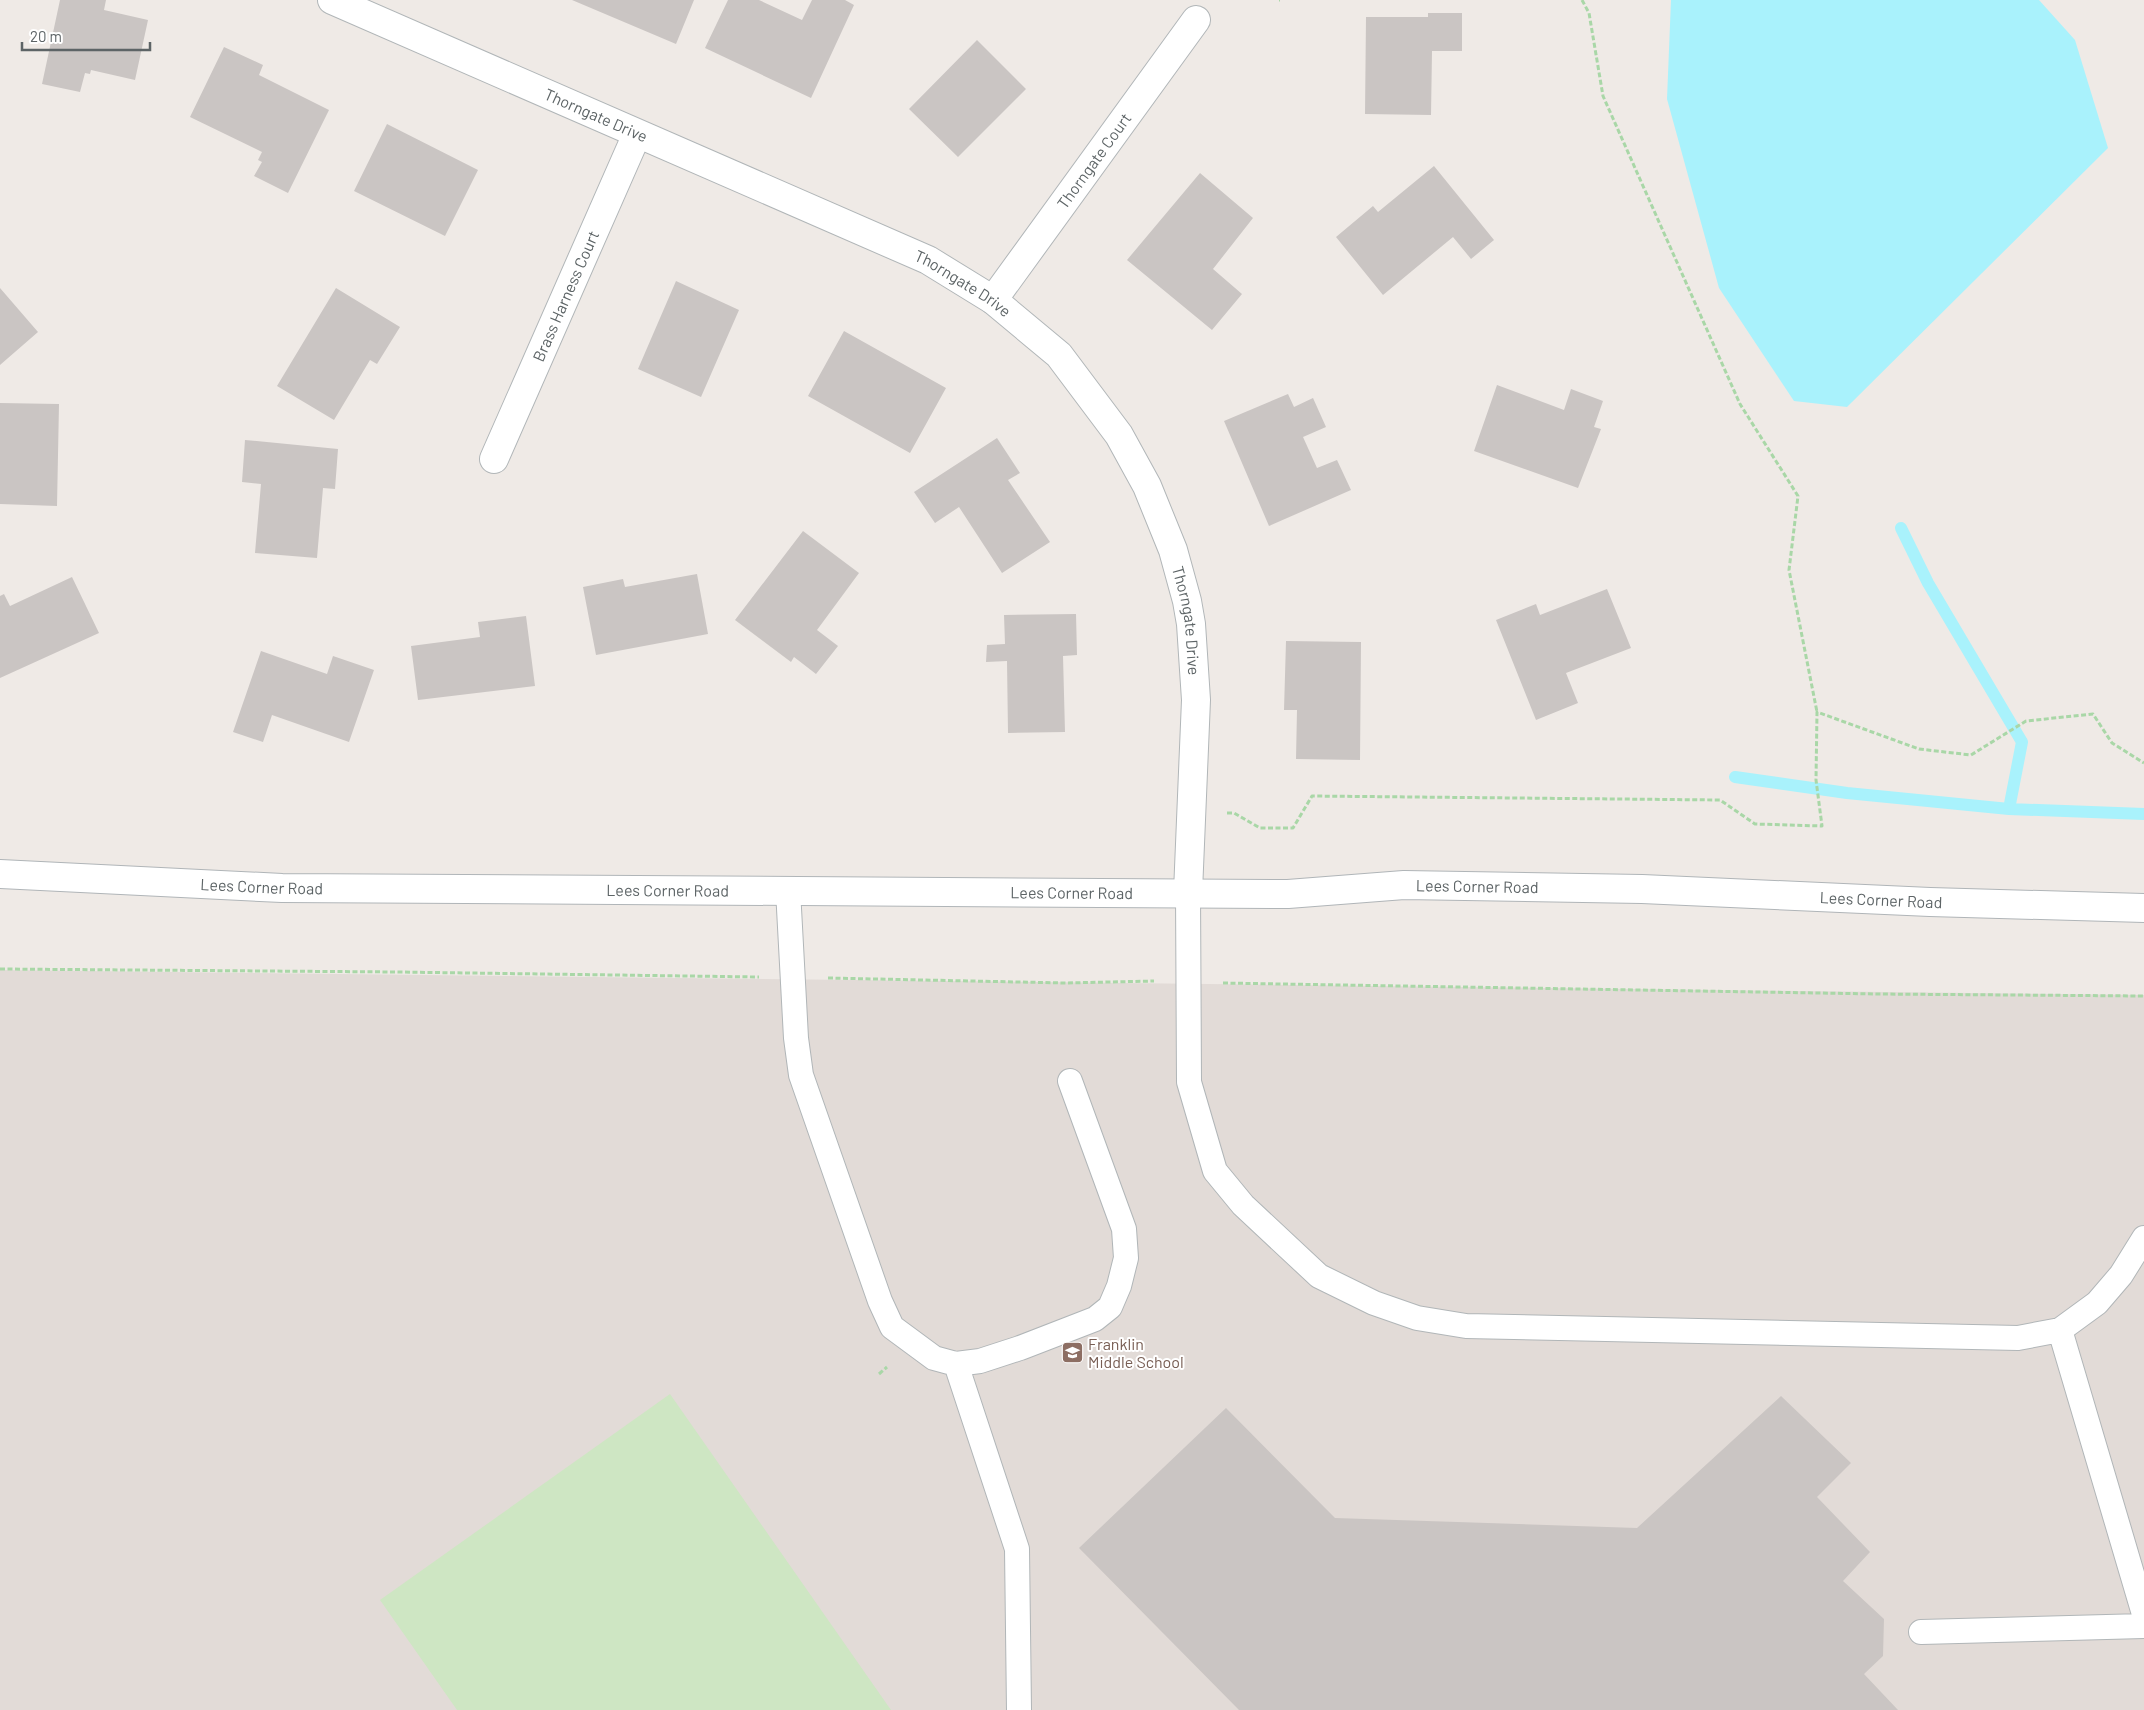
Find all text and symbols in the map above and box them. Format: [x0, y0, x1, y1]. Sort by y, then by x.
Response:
scale bar [22, 20, 150, 52]
text: 20 m [30, 27, 62, 45]
street label: Thorngate Drive [542, 84, 651, 145]
street label: Thorngate Court [1052, 109, 1135, 212]
street label: Brass Harness Court [528, 227, 602, 364]
street label: Thorngate Drive [912, 245, 1015, 320]
street label: Thorngate Drive [1169, 564, 1204, 676]
street label: Lees Corner Road [200, 874, 323, 897]
street label: Lees Corner Road [1416, 875, 1539, 896]
street label: Lees Corner Road [606, 880, 729, 900]
street label: Lees Corner Road [1010, 882, 1133, 902]
street label: Lees Corner Road [1819, 887, 1943, 911]
place label: Franklin Middle School [1088, 1334, 1184, 1371]
school or university icon: Franklin Middle School [1060, 1341, 1084, 1365]

